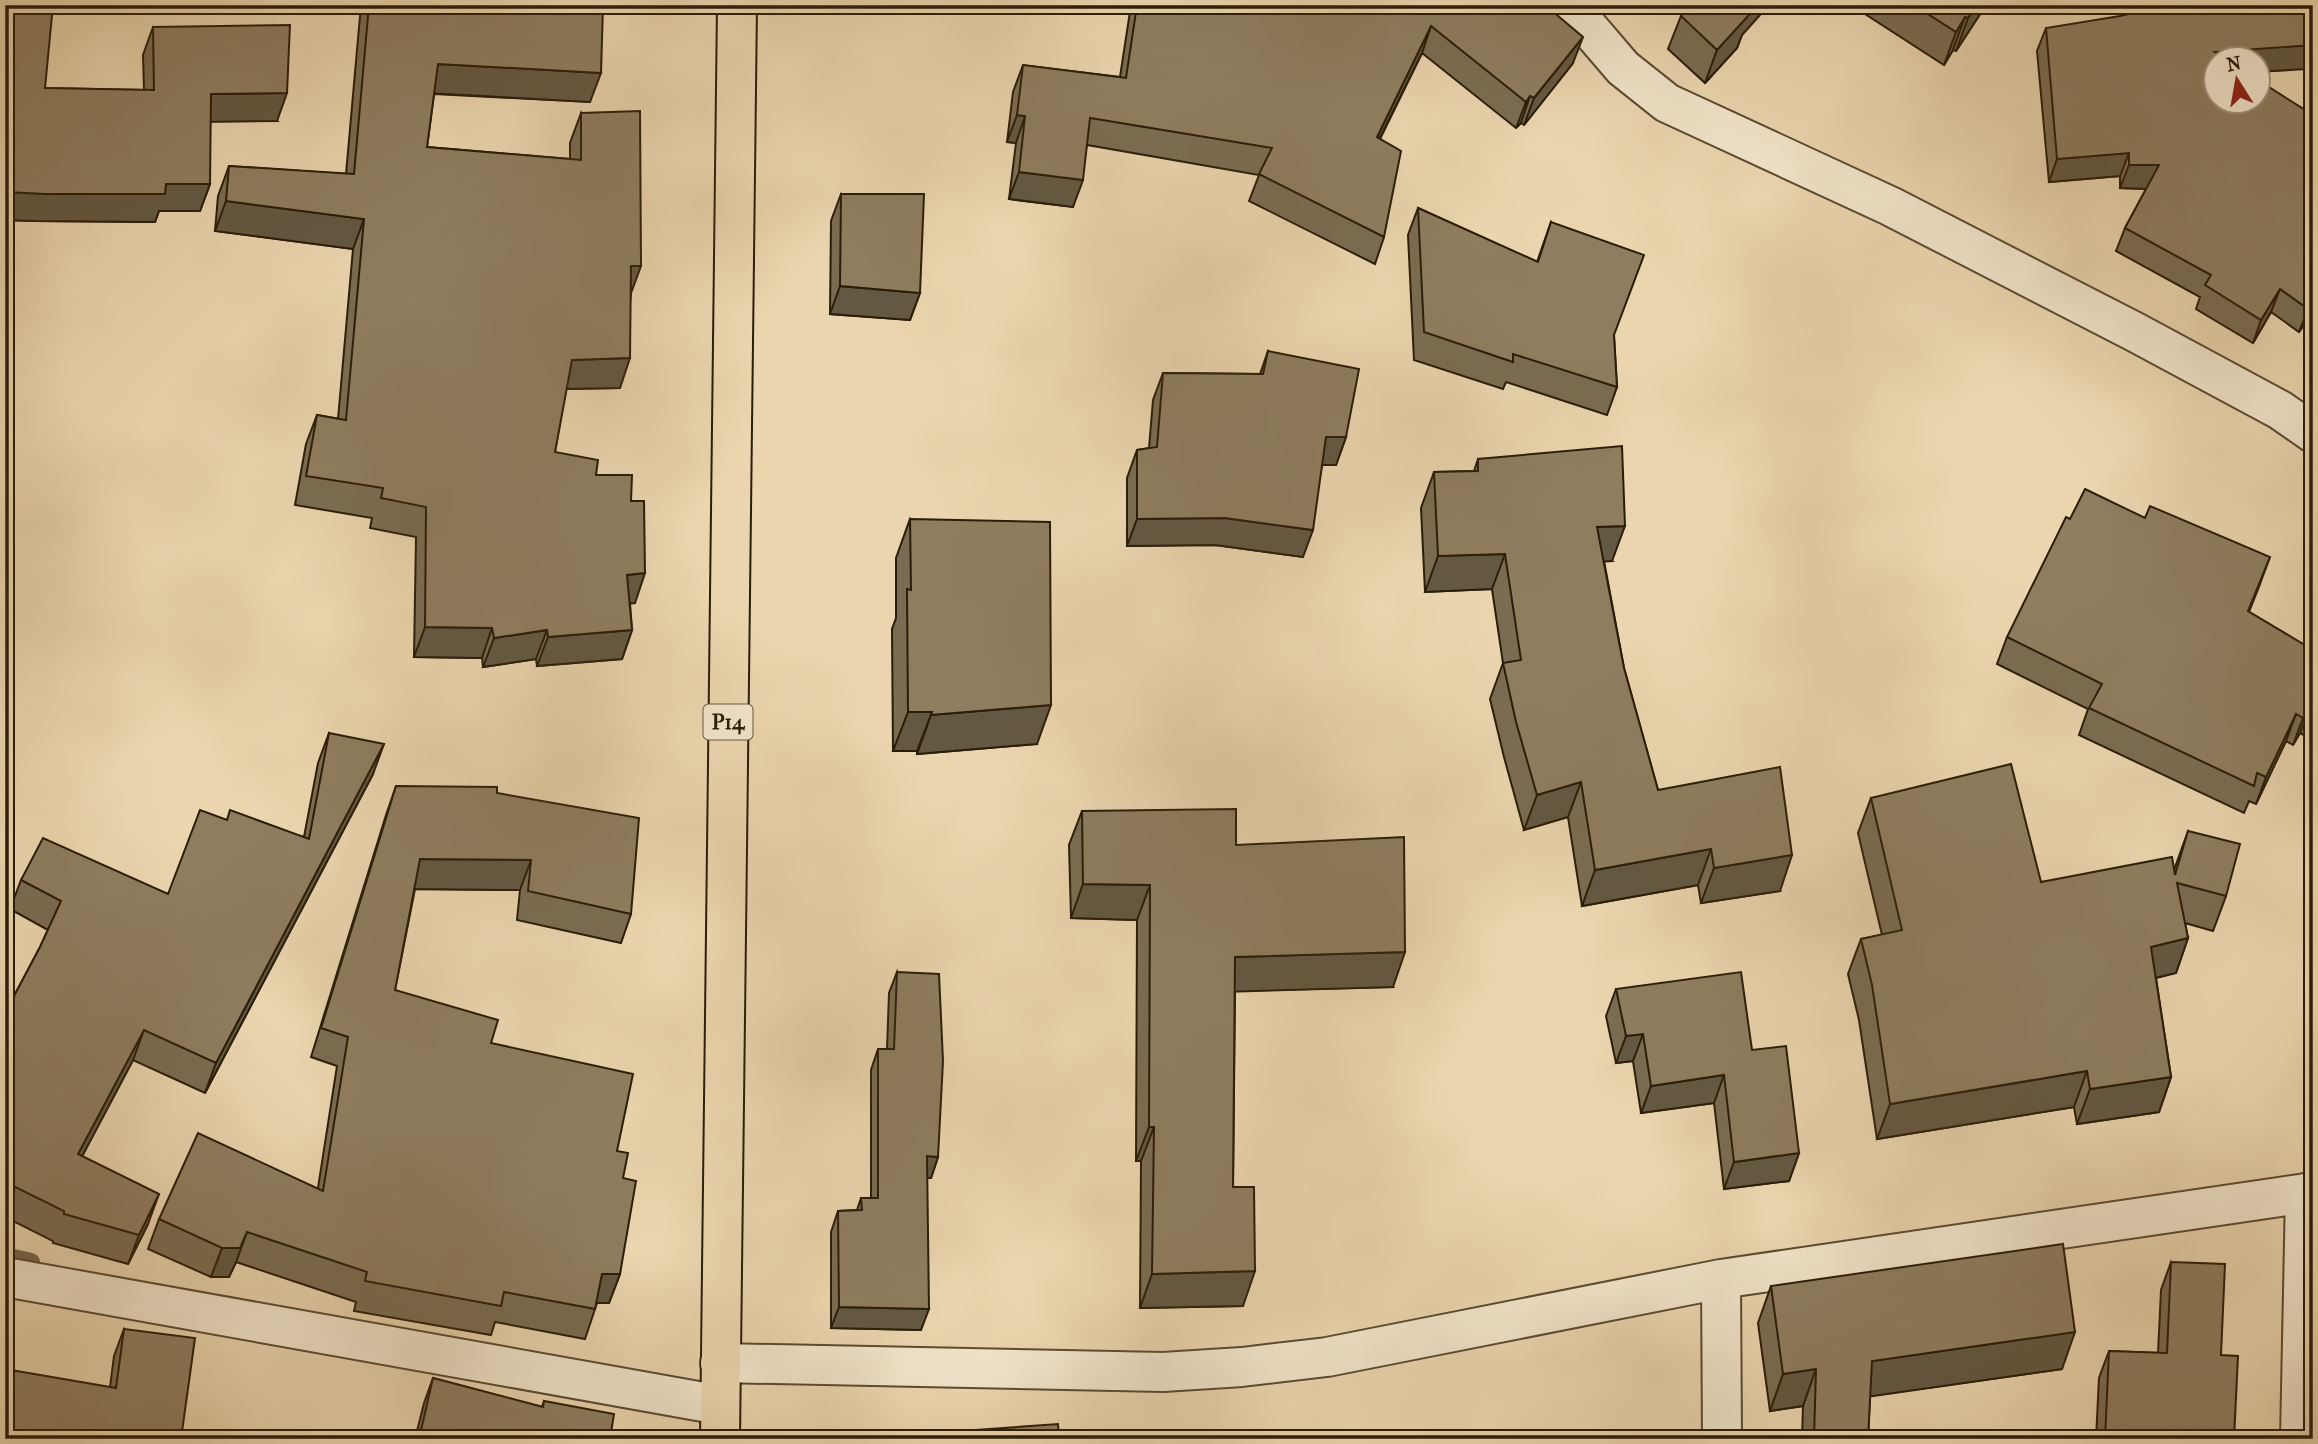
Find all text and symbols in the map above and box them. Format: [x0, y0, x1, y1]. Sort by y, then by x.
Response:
north arrow [2202, 46, 2272, 116]
text: N [2225, 52, 2244, 76]
road number: P14 [704, 704, 752, 740]

